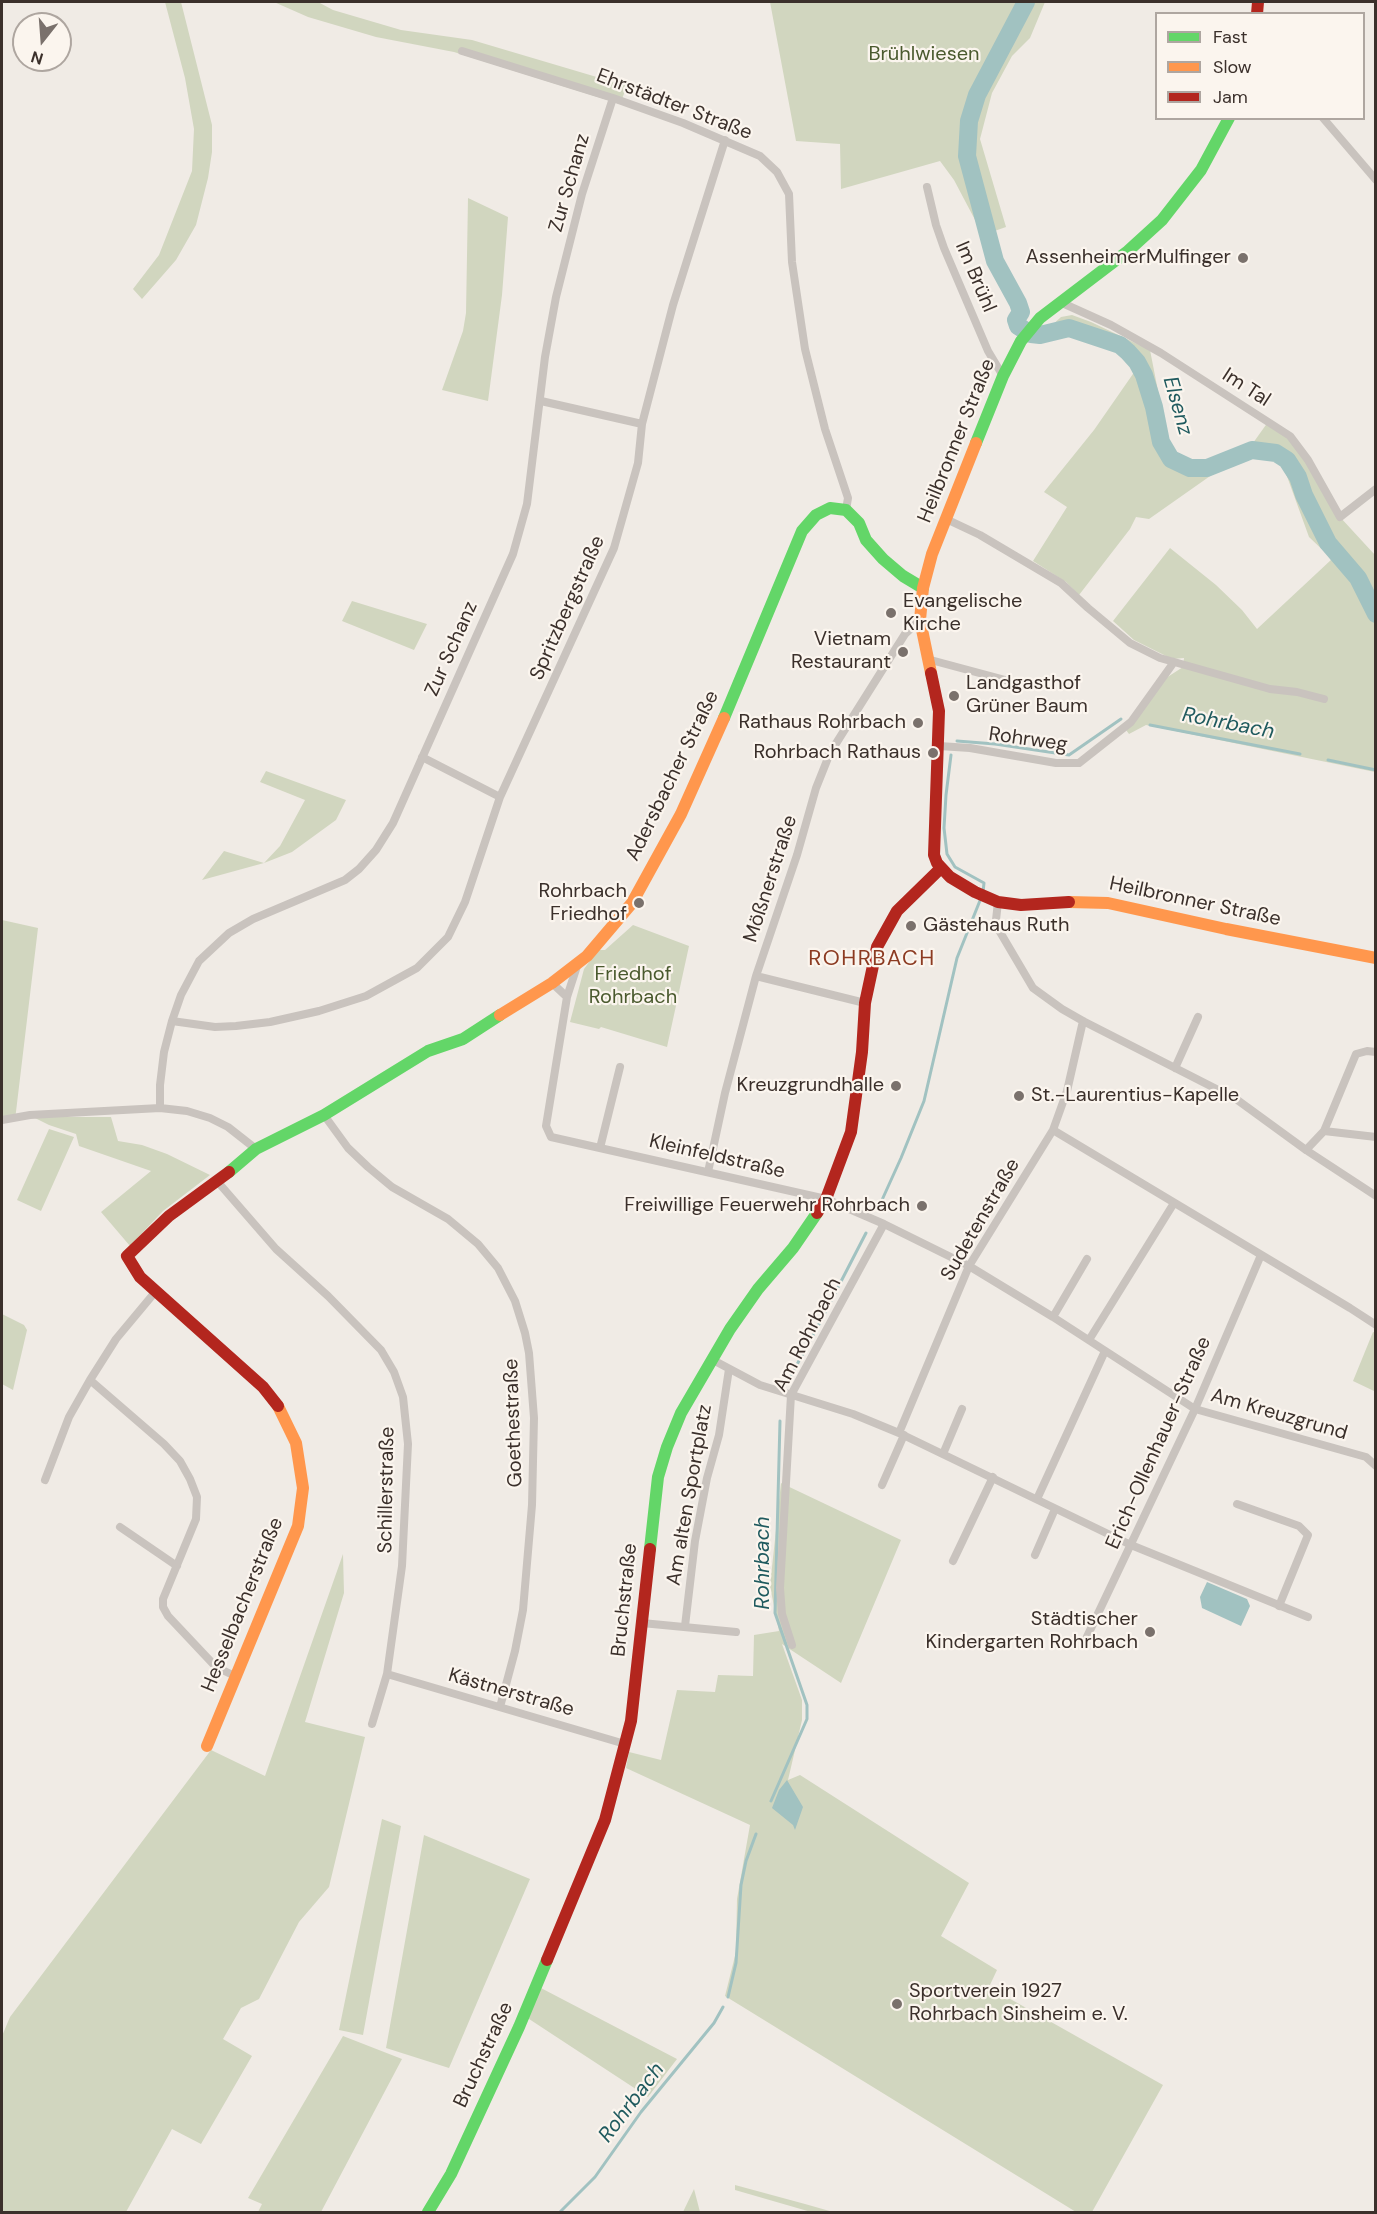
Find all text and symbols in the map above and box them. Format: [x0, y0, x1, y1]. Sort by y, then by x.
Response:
north arrow [12, 12, 72, 72]
legend [1155, 12, 1365, 120]
text: Fast [1213, 25, 1248, 49]
park label: Brühlwiesen [868, 43, 980, 67]
text: N [29, 46, 46, 70]
text: Slow [1213, 55, 1252, 79]
street label: Ehrstädter Straße [593, 64, 755, 146]
text: Jam [1213, 85, 1248, 109]
street label: Zur Schanz [545, 131, 595, 235]
street label: Im Brühl [949, 238, 1001, 316]
place label: AssenheimerMulfinger [1026, 246, 1231, 270]
marker: AssenheimerMulfinger [1236, 251, 1250, 265]
street label: Heilbronner Straße [913, 356, 1001, 526]
street label: Im Tal [1217, 364, 1275, 412]
water label: Elsenz [1157, 374, 1197, 438]
street label: Spritzbergstraße [525, 532, 611, 684]
place label: Evangelische Kirche [903, 590, 1022, 637]
street label: Zur Schanz [420, 598, 484, 700]
marker: Evangelische Kirche [884, 606, 898, 620]
place label: Vietnam Restaurant [791, 628, 891, 675]
marker: Vietnam Restaurant [896, 645, 910, 659]
place label: Landgasthof Grüner Baum [966, 672, 1088, 719]
street label: Adersbacher Straße [621, 687, 725, 865]
marker: Landgasthof Grüner Baum [947, 689, 961, 703]
water label: Rohrbach [1180, 703, 1276, 745]
place label: Rathaus Rohrbach [738, 711, 906, 735]
marker: Rathaus Rohrbach [911, 716, 925, 730]
street label: Rohrweg [987, 723, 1069, 757]
place label: Rohrbach Rathaus [753, 741, 921, 765]
marker: Rohrbach Rathaus [926, 746, 940, 760]
street label: Mößnerstraße [739, 812, 803, 946]
street label: Heilbronner Straße [1107, 872, 1283, 932]
place label: Rohrbach Friedhof [539, 880, 627, 927]
marker: Rohrbach Friedhof [632, 896, 646, 910]
place label: Gästehaus Ruth [923, 914, 1069, 938]
marker: Gästehaus Ruth [904, 919, 918, 933]
district label: ROHRBACH [808, 946, 936, 972]
park label: Friedhof Rohrbach [589, 963, 677, 1010]
place label: Kreuzgrundhalle [737, 1074, 884, 1098]
marker: Kreuzgrundhalle [889, 1079, 903, 1093]
place label: St.-Laurentius-Kapelle [1031, 1084, 1239, 1108]
marker: St.-Laurentius-Kapelle [1012, 1089, 1026, 1103]
street label: Kleinfeldstraße [647, 1130, 787, 1184]
street label: Sudetenstraße [936, 1155, 1026, 1285]
place label: Freiwillige Feuerwehr Rohrbach [624, 1194, 910, 1218]
marker: Freiwillige Feuerwehr Rohrbach [915, 1199, 929, 1213]
street label: Am Rohrbach [769, 1274, 847, 1396]
street label: Erich-Ollenhauer-Straße [1101, 1333, 1217, 1553]
street label: Goethestraße [500, 1358, 528, 1488]
street label: Am Kreuzgrund [1208, 1384, 1350, 1446]
street label: Am alten Sportplatz [662, 1403, 718, 1587]
street label: Schillerstraße [374, 1426, 400, 1554]
street label: Hesselbacherstraße [197, 1514, 289, 1696]
water label: Rohrbach [750, 1516, 776, 1610]
street label: Bruchstraße [607, 1542, 643, 1658]
place label: Städtischer Kindergarten Rohrbach [925, 1608, 1138, 1655]
marker: Städtischer Kindergarten Rohrbach [1143, 1625, 1157, 1639]
street label: Kästnerstraße [445, 1664, 577, 1722]
place label: Sportverein 1927 Rohrbach Sinsheim e. V. [909, 1980, 1128, 2027]
marker: Sportverein 1927 Rohrbach Sinsheim e. V. [890, 1997, 904, 2011]
street label: Bruchstraße [449, 1998, 519, 2112]
water label: Rohrbach [594, 2058, 670, 2148]

